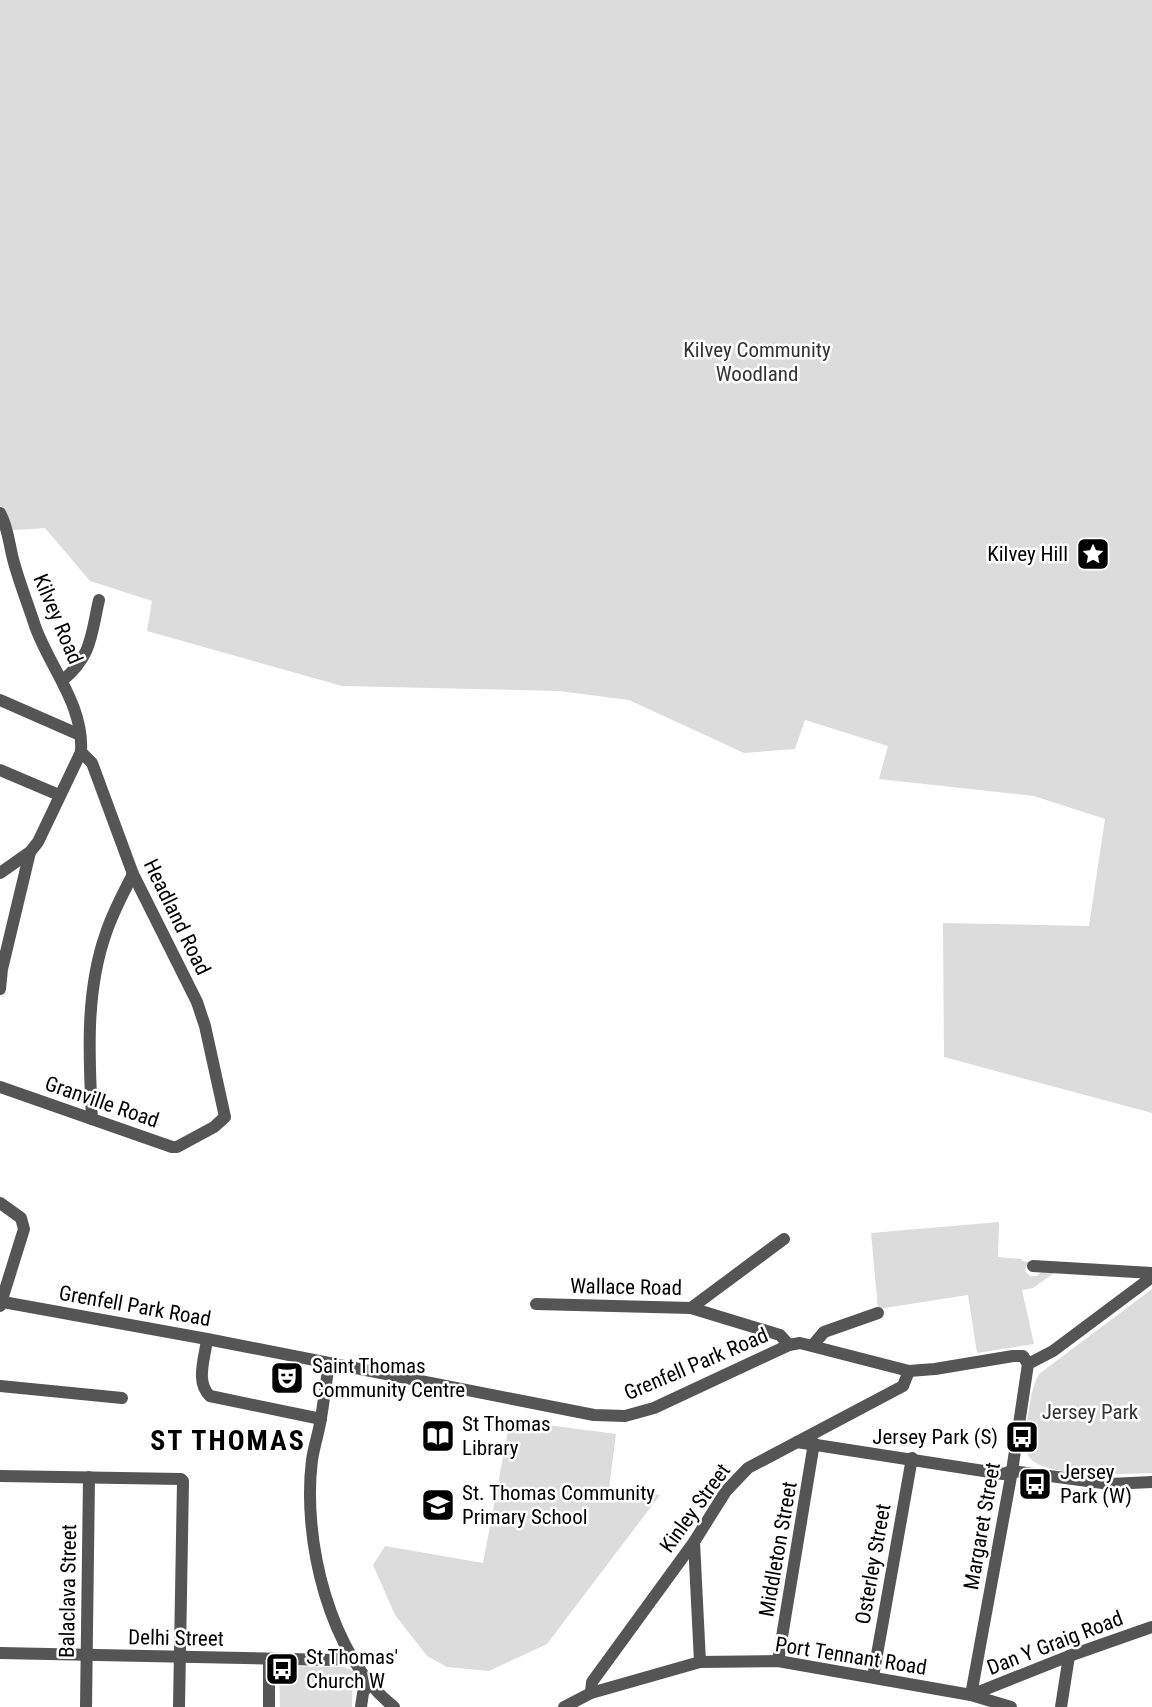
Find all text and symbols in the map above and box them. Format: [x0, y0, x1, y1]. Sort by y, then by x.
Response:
park label: Kilvey Community Woodland [683, 338, 831, 386]
place icon: Kilvey Hill [1074, 535, 1112, 573]
place label: Kilvey Hill [987, 542, 1068, 566]
street label: Kilvey Road [28, 570, 88, 668]
street label: Headland Road [139, 855, 215, 979]
street label: Granville Road [42, 1071, 162, 1133]
street label: Wallace Road [570, 1274, 682, 1300]
street label: Grenfell Park Road [57, 1281, 213, 1331]
street label: Grenfell Park Road [621, 1323, 771, 1405]
place label: Saint Thomas Community Centre [312, 1354, 465, 1402]
theatre icon: Saint Thomas Community Centre [268, 1359, 306, 1397]
park label: Jersey Park [1042, 1400, 1139, 1424]
place label: St Thomas Library [462, 1412, 551, 1460]
library icon: St Thomas Library [419, 1417, 457, 1455]
bus stop icon: Jersey Park (S) [1003, 1418, 1041, 1456]
district label: ST THOMAS [150, 1424, 306, 1457]
place label: Jersey Park (S) [872, 1425, 998, 1449]
street label: Kinley Street [655, 1459, 735, 1557]
street label: Margaret Street [959, 1460, 1005, 1592]
place label: Jersey Park (W) [1060, 1460, 1132, 1508]
bus stop icon: Jersey Park (W) [1016, 1465, 1054, 1503]
street label: Middleton Street [754, 1479, 802, 1619]
place label: St. Thomas Community Primary School [462, 1481, 655, 1529]
school or university icon: St. Thomas Community Primary School [419, 1486, 457, 1524]
street label: Osterley Street [851, 1502, 895, 1626]
street label: Balaclava Street [55, 1524, 81, 1658]
street label: Dan Y Graig Road [984, 1606, 1126, 1680]
street label: Delhi Street [128, 1625, 224, 1651]
street label: Port Tennant Road [774, 1632, 928, 1680]
place label: St Thomas' Church W [306, 1645, 398, 1693]
bus stop icon: St Thomas' Church W [263, 1650, 301, 1688]

